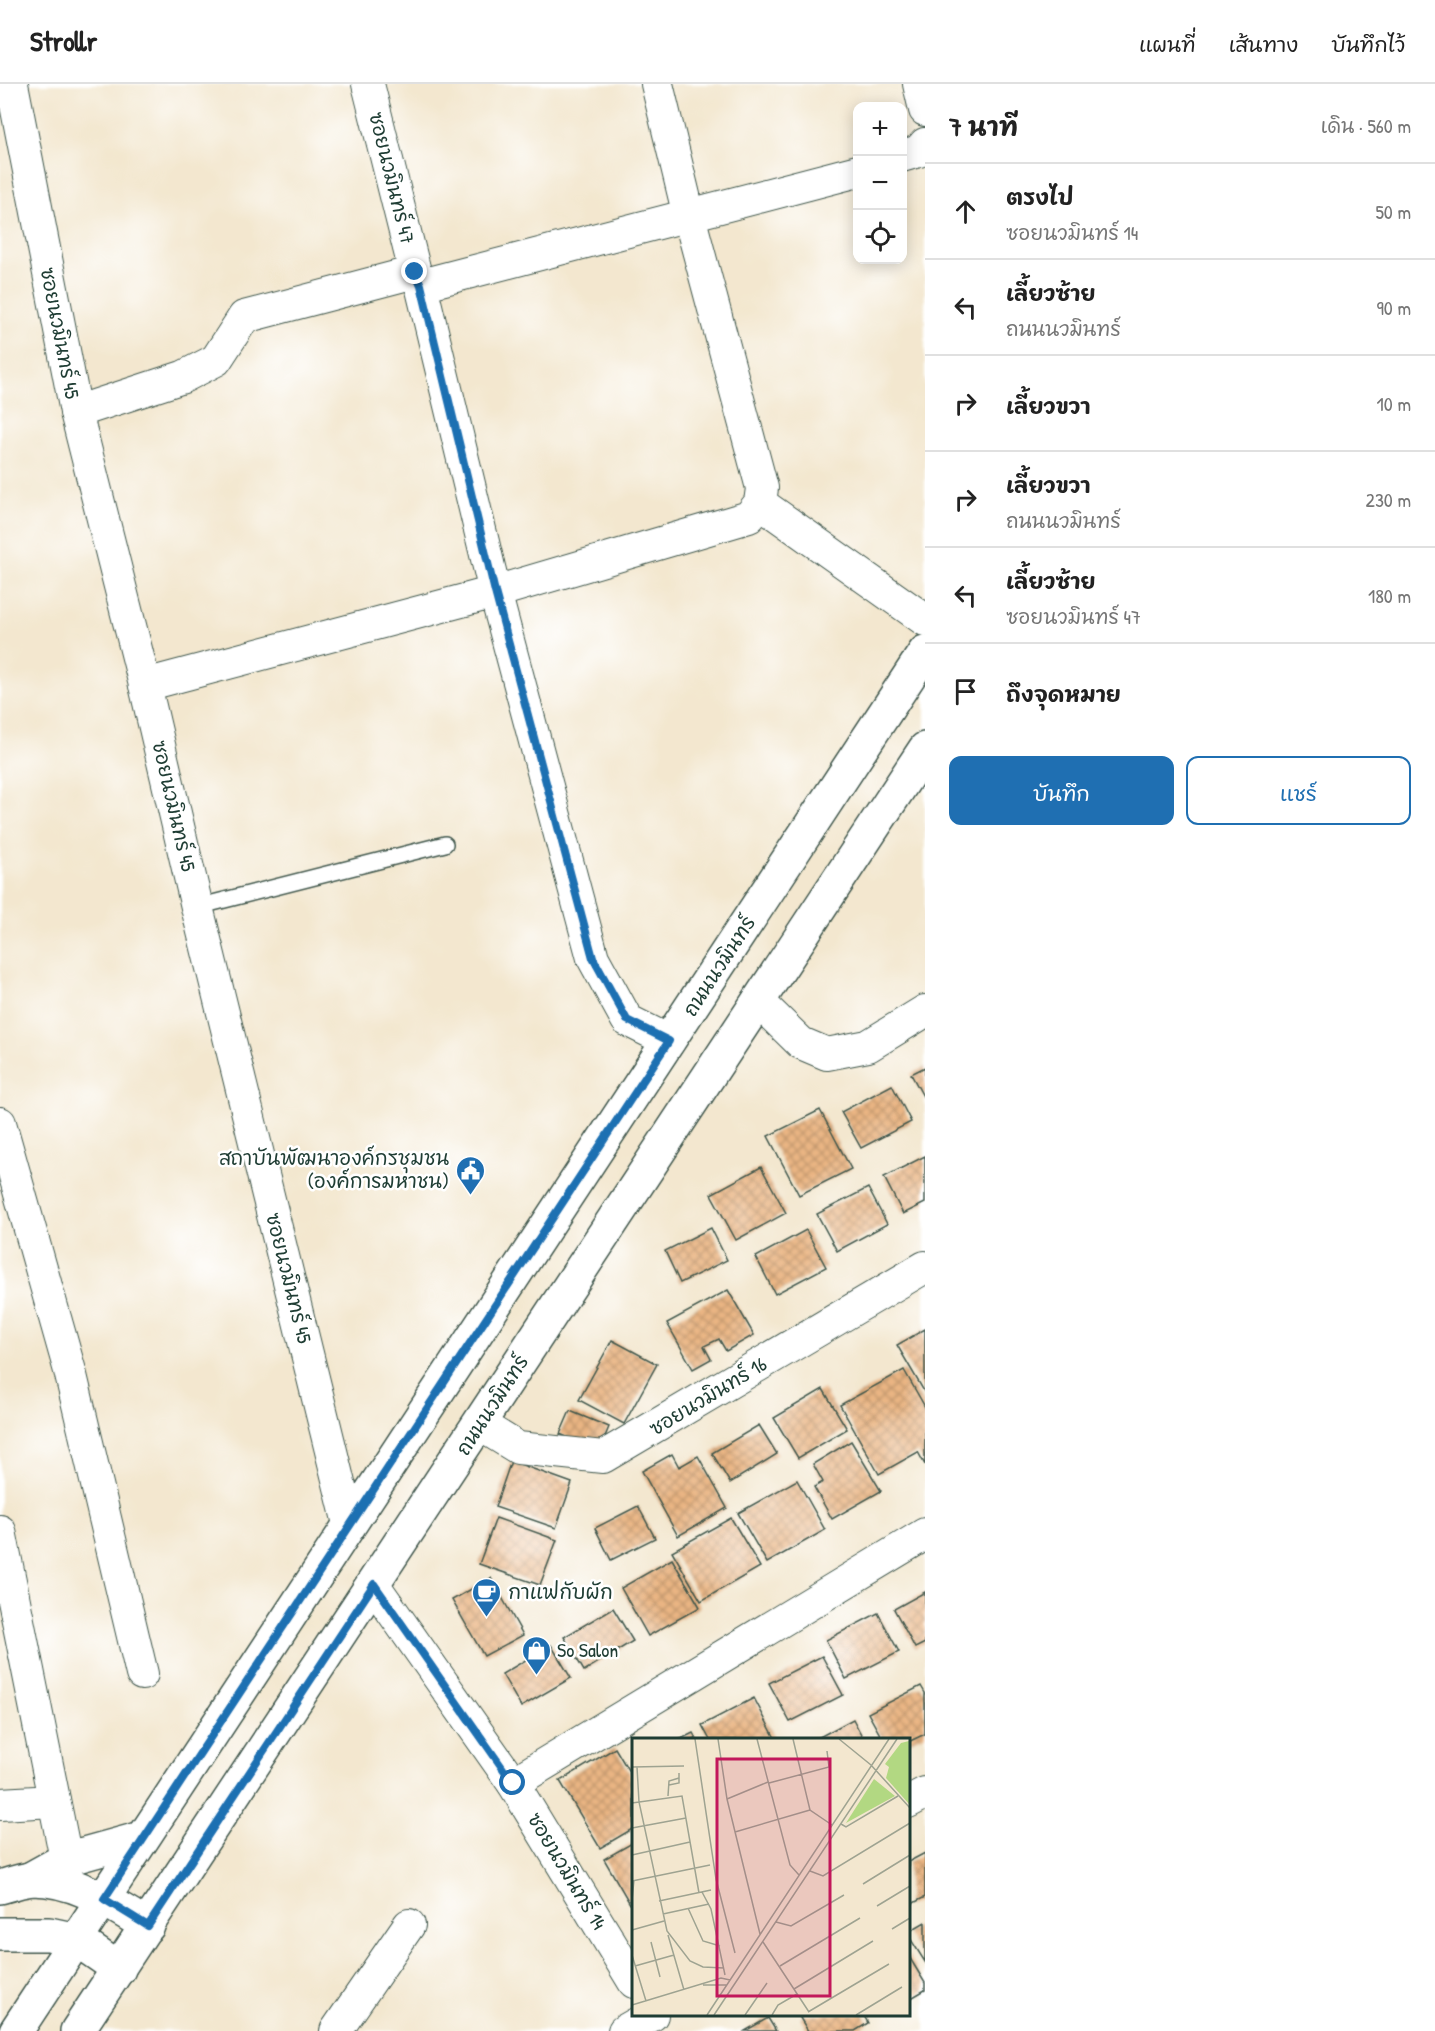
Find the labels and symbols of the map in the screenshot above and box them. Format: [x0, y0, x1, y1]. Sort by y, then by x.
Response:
street label: ซอยนวมินทร์ 47 [363, 109, 422, 247]
route end [401, 258, 427, 284]
street label: ซอยนวมินทร์ 45 [35, 265, 87, 401]
street label: ซอยนวมินทร์ 45 [146, 738, 203, 874]
street label: ถนนนวมินทร์ [676, 910, 762, 1021]
place label: สถาบันพัฒนาองค์กรชุมชน (องค์การมหาชน) [219, 1144, 449, 1194]
public building icon: สถาบันพัฒนาองค์กรชุมชน (องค์การมหาชน) [454, 1154, 486, 1196]
street label: ซอยนวมินทร์ 45 [260, 1210, 319, 1346]
street label: ถนนนวมินทร์ [449, 1349, 535, 1460]
street label: ซอยนวมินทร์ 16 [644, 1350, 772, 1441]
cafe icon: กาแฟกับผัก [471, 1576, 503, 1618]
place label: กาแฟกับผัก [508, 1578, 613, 1605]
shop icon: So Salon [520, 1634, 552, 1676]
place label: So Salon [557, 1636, 618, 1663]
inset map [632, 1738, 910, 2016]
route start [499, 1769, 525, 1795]
street label: ซอยนวมินทร์ 14 [522, 1807, 613, 1934]

